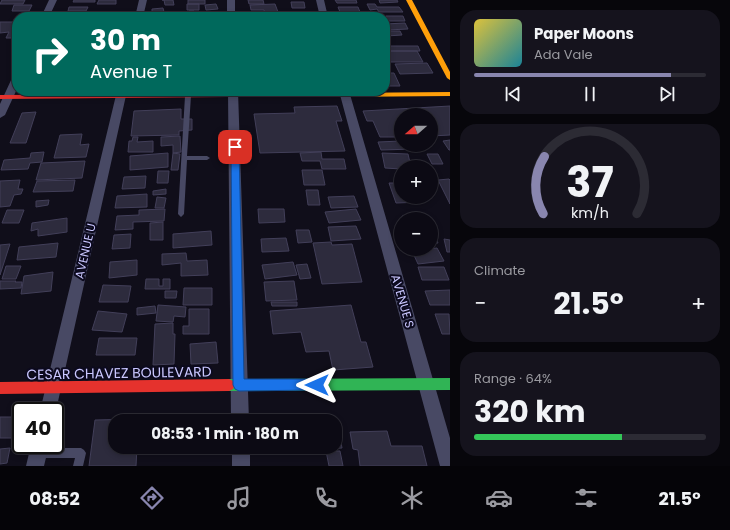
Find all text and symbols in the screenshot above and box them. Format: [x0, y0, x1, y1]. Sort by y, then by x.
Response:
text: 30 m [90, 21, 161, 60]
text: Paper Moons [534, 23, 634, 44]
icon: right [24, 28, 76, 80]
text: Ada Vale [534, 45, 593, 64]
text: Avenue T [90, 59, 172, 84]
icon: previous [502, 83, 524, 105]
icon: pause [579, 83, 601, 105]
icon: next [656, 83, 678, 105]
north arrow [394, 108, 438, 152]
map controls [394, 108, 438, 256]
pin [218, 130, 252, 164]
icon: arrive [224, 136, 246, 158]
text: 37 [566, 153, 614, 212]
button: + [394, 160, 438, 204]
text: km/h [571, 203, 609, 223]
button: − [394, 212, 438, 256]
street label: AVENUE U [70, 222, 100, 280]
text: Climate [474, 261, 525, 280]
street label: AVENUE S [387, 272, 419, 330]
text: 21.5° [553, 282, 624, 325]
text: − [474, 288, 486, 319]
text: + [691, 288, 706, 319]
street label: CESAR CHAVEZ BOULEVARD [26, 361, 212, 385]
position arrow [296, 364, 338, 406]
text: Range · 64% [474, 369, 552, 388]
text: 320 km [474, 390, 586, 433]
speed limit sign: 40 [12, 402, 64, 454]
text: 08:53 · 1 min · 180 m [151, 423, 299, 444]
icon: directions [138, 484, 166, 512]
icon: music [225, 484, 253, 512]
icon: phone [312, 484, 340, 512]
icon: climate [398, 484, 426, 512]
icon: car [485, 484, 513, 512]
icon: filters [572, 484, 600, 512]
text: 08:52 [29, 486, 80, 511]
text: 21.5° [658, 486, 701, 511]

